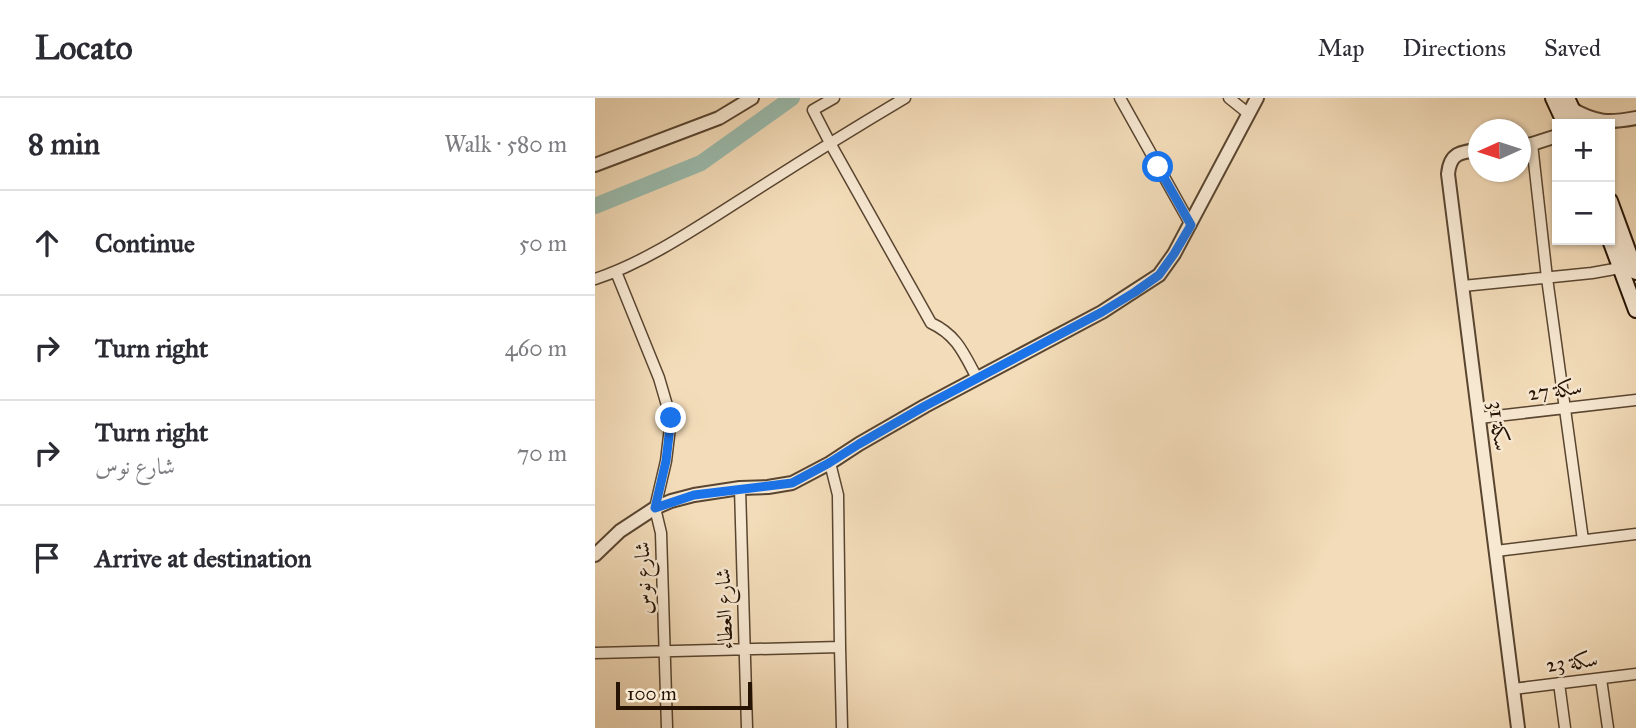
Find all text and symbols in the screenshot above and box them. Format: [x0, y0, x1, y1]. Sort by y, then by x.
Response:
text: Locato [35, 28, 133, 68]
text: Map [1318, 33, 1365, 63]
text: Directions [1403, 33, 1506, 63]
text: Saved [1544, 33, 1601, 63]
north arrow [1468, 119, 1531, 182]
map controls [1552, 119, 1615, 245]
button: + [1552, 119, 1615, 182]
text: 8 min [28, 126, 100, 162]
text: Walk · 580 m [444, 130, 567, 158]
route start [1142, 151, 1173, 182]
button: − [1552, 182, 1615, 245]
icon: ahead [28, 224, 66, 262]
text: Continue [95, 227, 195, 259]
text: 50 m [519, 229, 567, 257]
icon: right [28, 329, 66, 367]
text: Turn right [95, 332, 208, 364]
text: 460 m [505, 334, 567, 362]
street label: سكة 27 [1527, 374, 1583, 406]
street label: سكة 31 [1483, 400, 1515, 452]
route end [655, 402, 686, 433]
text: Turn right [95, 416, 208, 448]
icon: right [28, 434, 66, 472]
text: 70 m [517, 439, 567, 467]
text: شارع نوس [95, 452, 175, 480]
icon: arrive [28, 539, 66, 577]
street label: شارع نوس [629, 541, 662, 615]
text: Arrive at destination [95, 542, 312, 574]
street label: شارع العطاء [710, 568, 743, 650]
street label: سكة 23 [1545, 646, 1599, 678]
scale bar [616, 679, 753, 711]
text: 100 m [627, 682, 677, 705]

